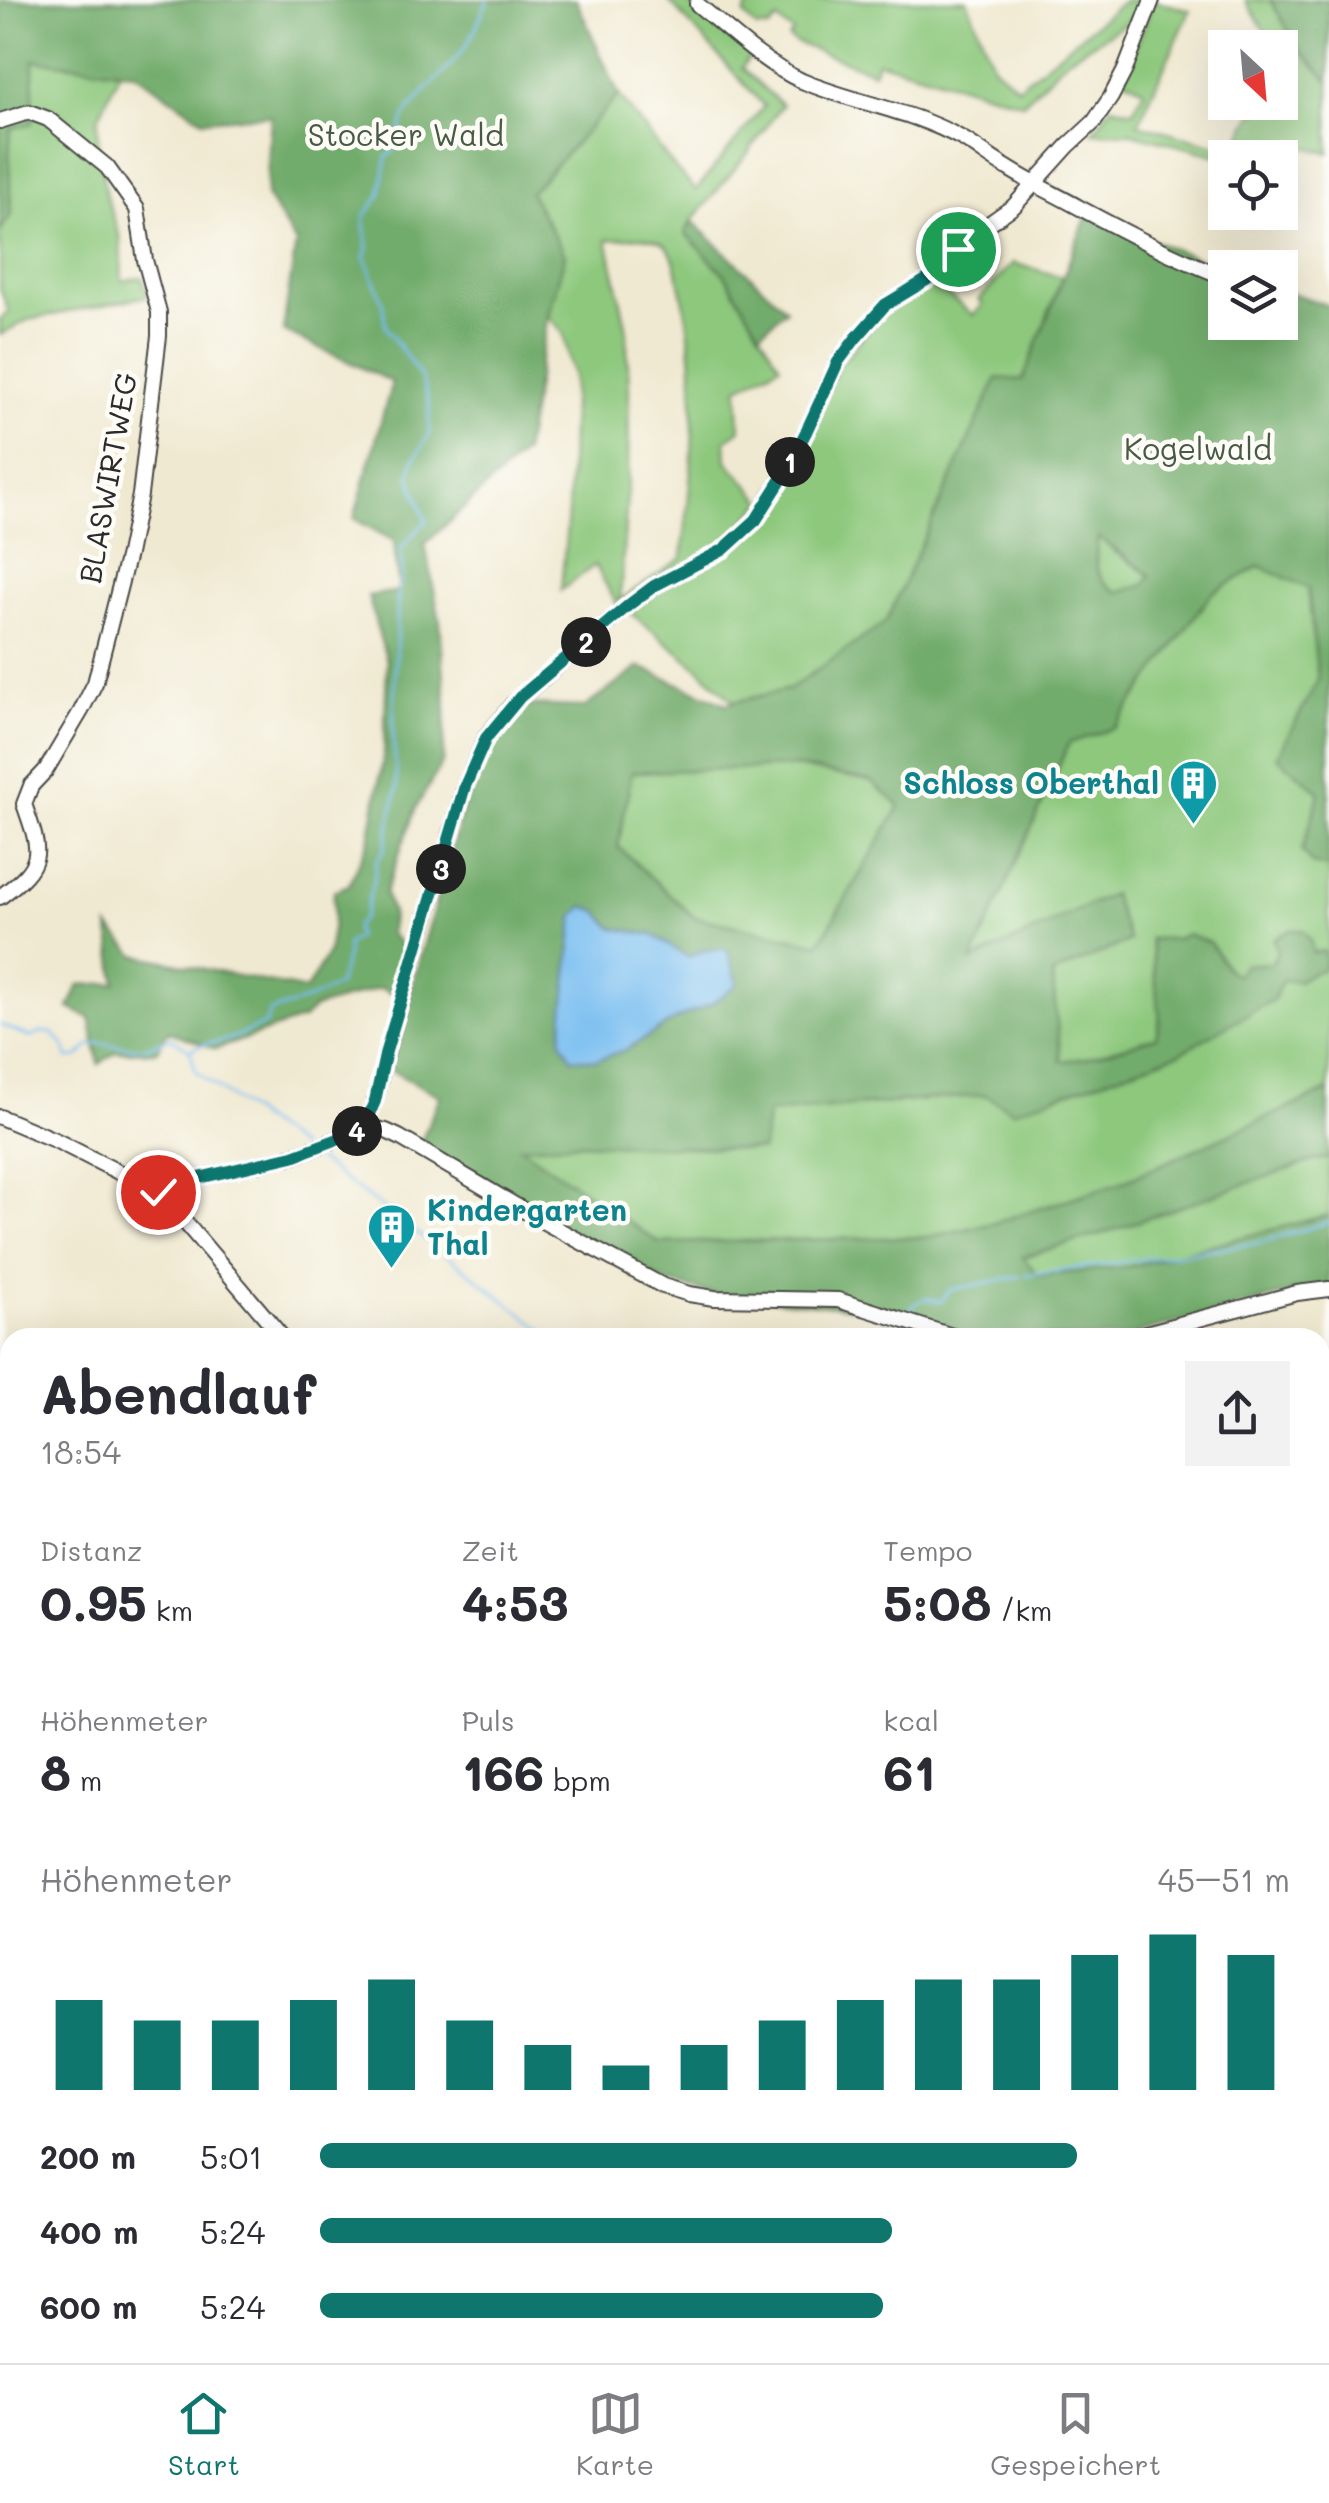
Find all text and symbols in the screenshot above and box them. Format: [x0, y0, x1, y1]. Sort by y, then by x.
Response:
north arrow [1208, 30, 1298, 120]
map controls [1208, 30, 1298, 340]
park label: Stocker Wald [308, 114, 504, 154]
button: locate [1208, 140, 1298, 230]
pin [916, 207, 1001, 292]
icon: arrive [931, 222, 986, 277]
button: layers [1208, 250, 1298, 340]
street label: BLASWIRTWEG [69, 369, 145, 586]
park label: Kogelwald [1124, 428, 1272, 468]
pin: 1 [765, 437, 815, 487]
text: 1 [784, 444, 796, 480]
pin: 2 [561, 617, 611, 667]
text: 2 [578, 624, 594, 660]
building icon: Schloss Oberthal [1168, 758, 1220, 826]
place label: Schloss Oberthal [903, 762, 1159, 802]
pin: 3 [416, 844, 466, 894]
text: 3 [433, 851, 449, 887]
pin: 4 [332, 1106, 382, 1156]
text: 4 [348, 1113, 366, 1149]
pin [116, 1150, 201, 1235]
icon: check [131, 1165, 186, 1220]
place label: Kindergarten Thal [427, 1189, 627, 1263]
building icon: Kindergarten Thal [366, 1202, 418, 1270]
text: Abendlauf [40, 1356, 316, 1428]
button: share [1185, 1361, 1290, 1466]
text: 18:54 [40, 1430, 121, 1472]
text: Distanz [40, 1532, 142, 1568]
text: Zeit [462, 1532, 519, 1568]
text: Tempo [883, 1532, 972, 1568]
text: 0.95 [40, 1568, 147, 1634]
text: 4:53 [462, 1568, 568, 1634]
text: 5:08 [883, 1568, 992, 1634]
text: km [147, 1592, 193, 1628]
text: /km [992, 1592, 1052, 1628]
text: Höhenmeter [40, 1702, 209, 1738]
text: Puls [462, 1702, 515, 1738]
text: kcal [883, 1702, 939, 1738]
text: 8 [40, 1738, 71, 1804]
text: 166 [462, 1738, 544, 1804]
text: 61 [883, 1738, 936, 1804]
text: m [71, 1762, 102, 1798]
text: bpm [544, 1762, 611, 1798]
text: Höhenmeter [40, 1858, 233, 1900]
text: 45–51 m [1158, 1858, 1290, 1900]
text: 200 m [40, 2135, 136, 2177]
text: 5:01 [200, 2135, 263, 2177]
text: 400 m [40, 2210, 138, 2252]
text: 5:24 [200, 2210, 265, 2252]
text: 600 m [40, 2285, 137, 2327]
text: 5:24 [200, 2285, 265, 2327]
tab: Start [168, 2386, 240, 2482]
tab: Karte [576, 2386, 654, 2482]
tab: Gespeichert [990, 2386, 1161, 2482]

